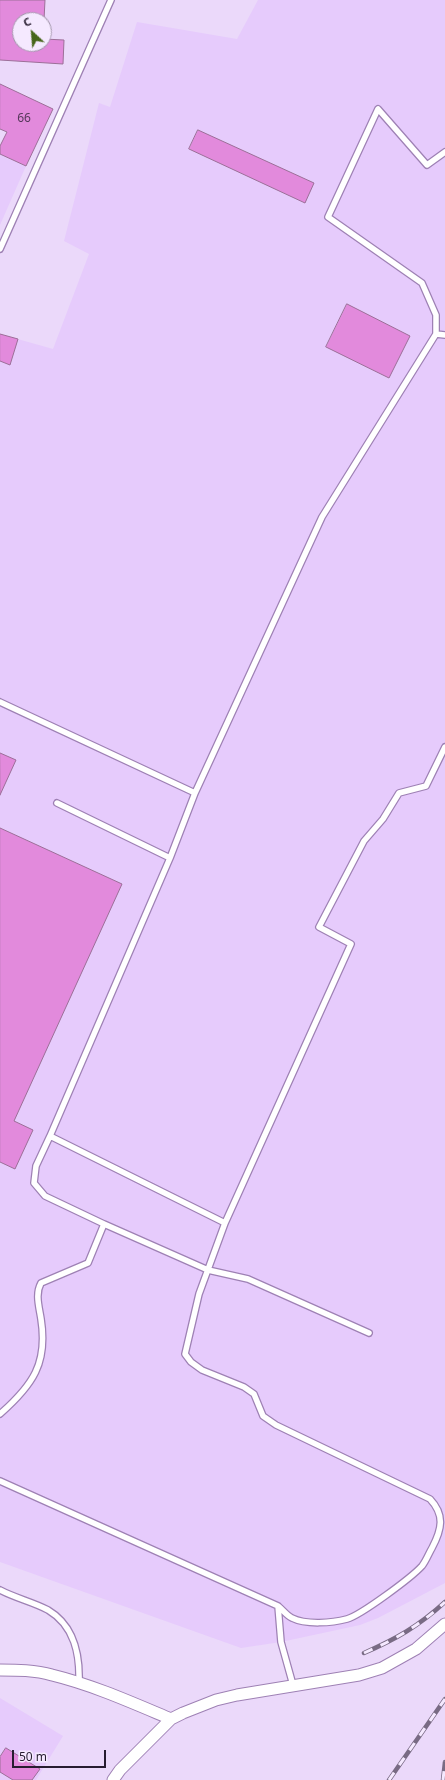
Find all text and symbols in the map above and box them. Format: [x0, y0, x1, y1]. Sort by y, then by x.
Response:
north arrow [12, 12, 52, 52]
text: С [20, 13, 33, 30]
house number: 66 [17, 112, 31, 126]
scale bar [14, 1742, 108, 1768]
text: 50 m [19, 1748, 47, 1765]

